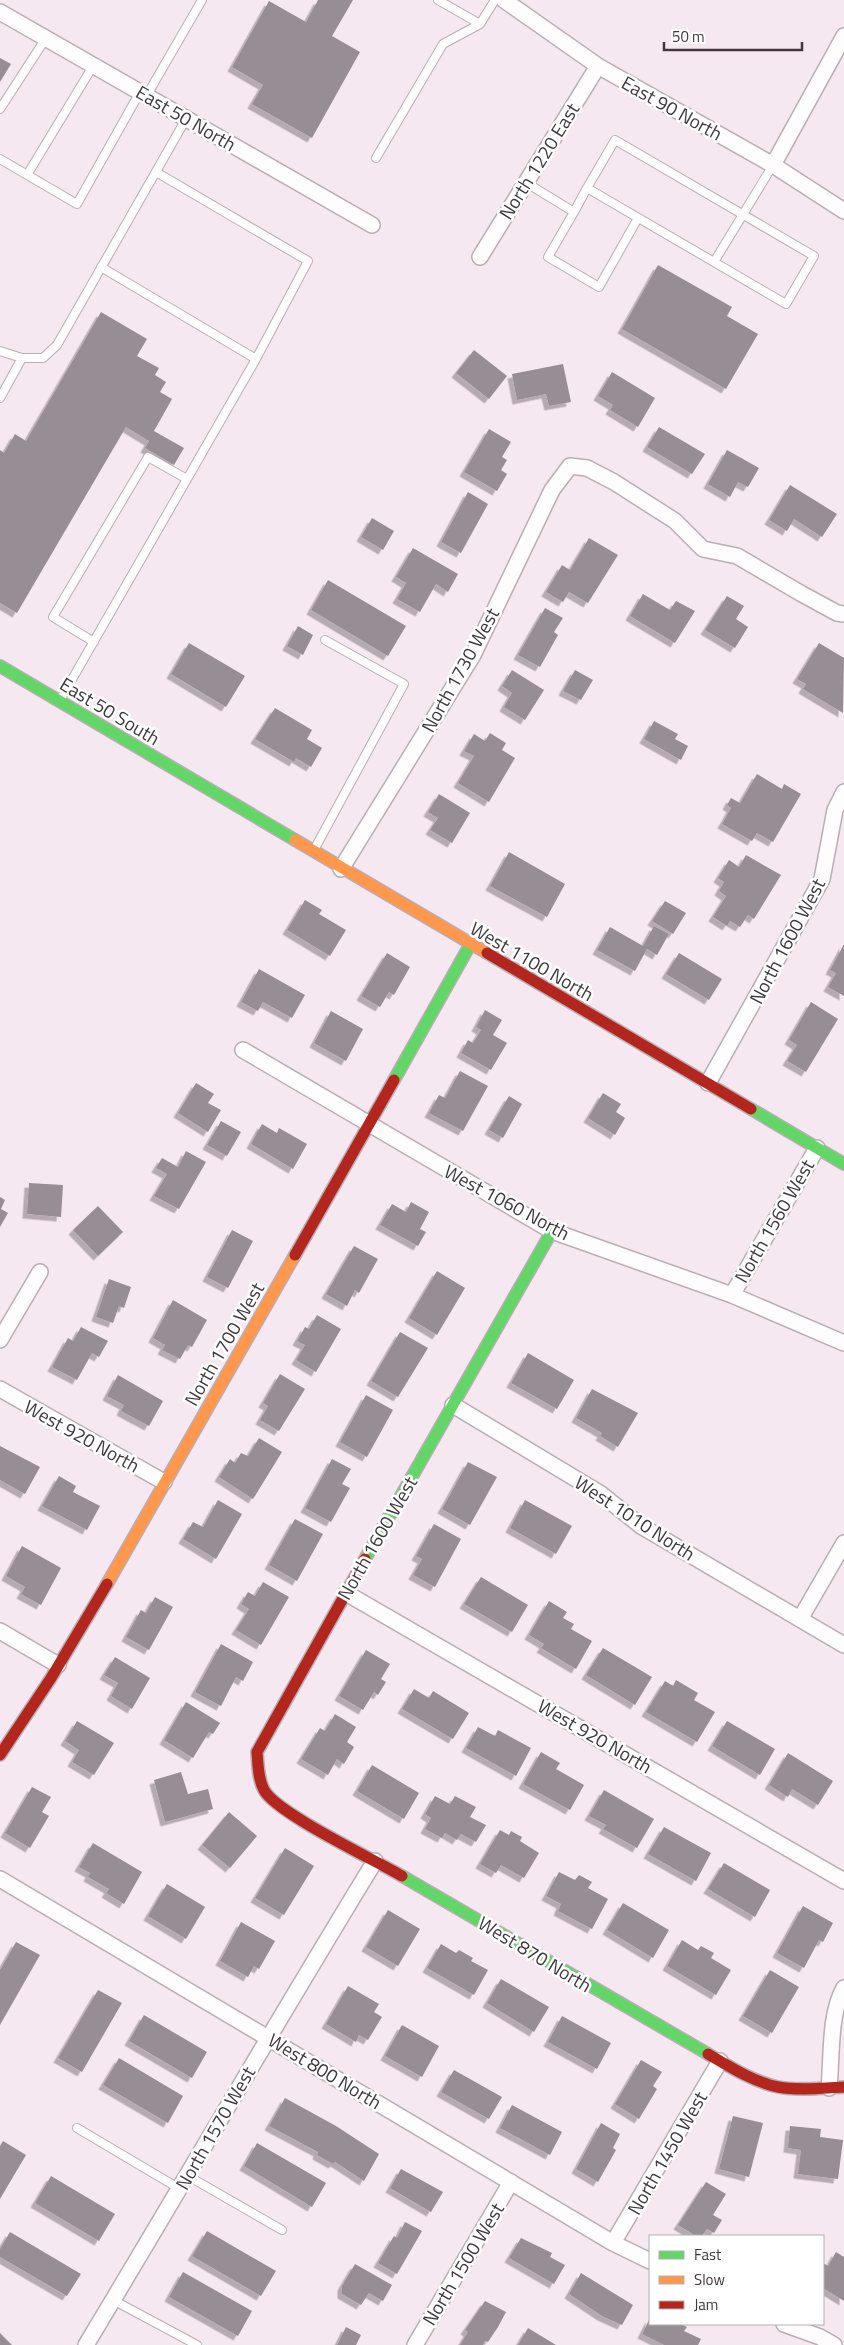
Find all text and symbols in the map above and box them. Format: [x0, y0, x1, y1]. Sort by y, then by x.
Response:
scale bar [664, 20, 802, 52]
text: 50 m [672, 25, 705, 48]
street label: East 90 North [616, 68, 728, 147]
street label: East 50 North [131, 77, 242, 158]
street label: North 1220 East [491, 97, 586, 225]
street label: North 1730 West [413, 602, 506, 737]
street label: East 50 South [55, 669, 166, 752]
street label: North 1600 West [741, 872, 832, 1009]
street label: West 1100 North [465, 913, 600, 1008]
street label: North 1560 West [726, 1153, 821, 1288]
street label: West 1060 North [439, 1156, 575, 1247]
street label: North 1700 West [176, 1276, 271, 1411]
street label: West 920 North [19, 1392, 145, 1479]
street label: West 1010 North [569, 1468, 701, 1568]
street label: North 1600 West [329, 1470, 424, 1605]
street label: West 920 North [533, 1691, 658, 1780]
street label: West 870 North [473, 1908, 598, 1999]
street label: West 800 North [263, 2025, 388, 2116]
street label: North 1570 West [167, 2060, 262, 2195]
street label: North 1450 West [619, 2085, 714, 2220]
street label: North 1500 West [414, 2197, 511, 2331]
legend [649, 2235, 824, 2325]
text: Fast [694, 2243, 722, 2266]
text: Slow [694, 2268, 725, 2291]
text: Jam [694, 2293, 718, 2316]

